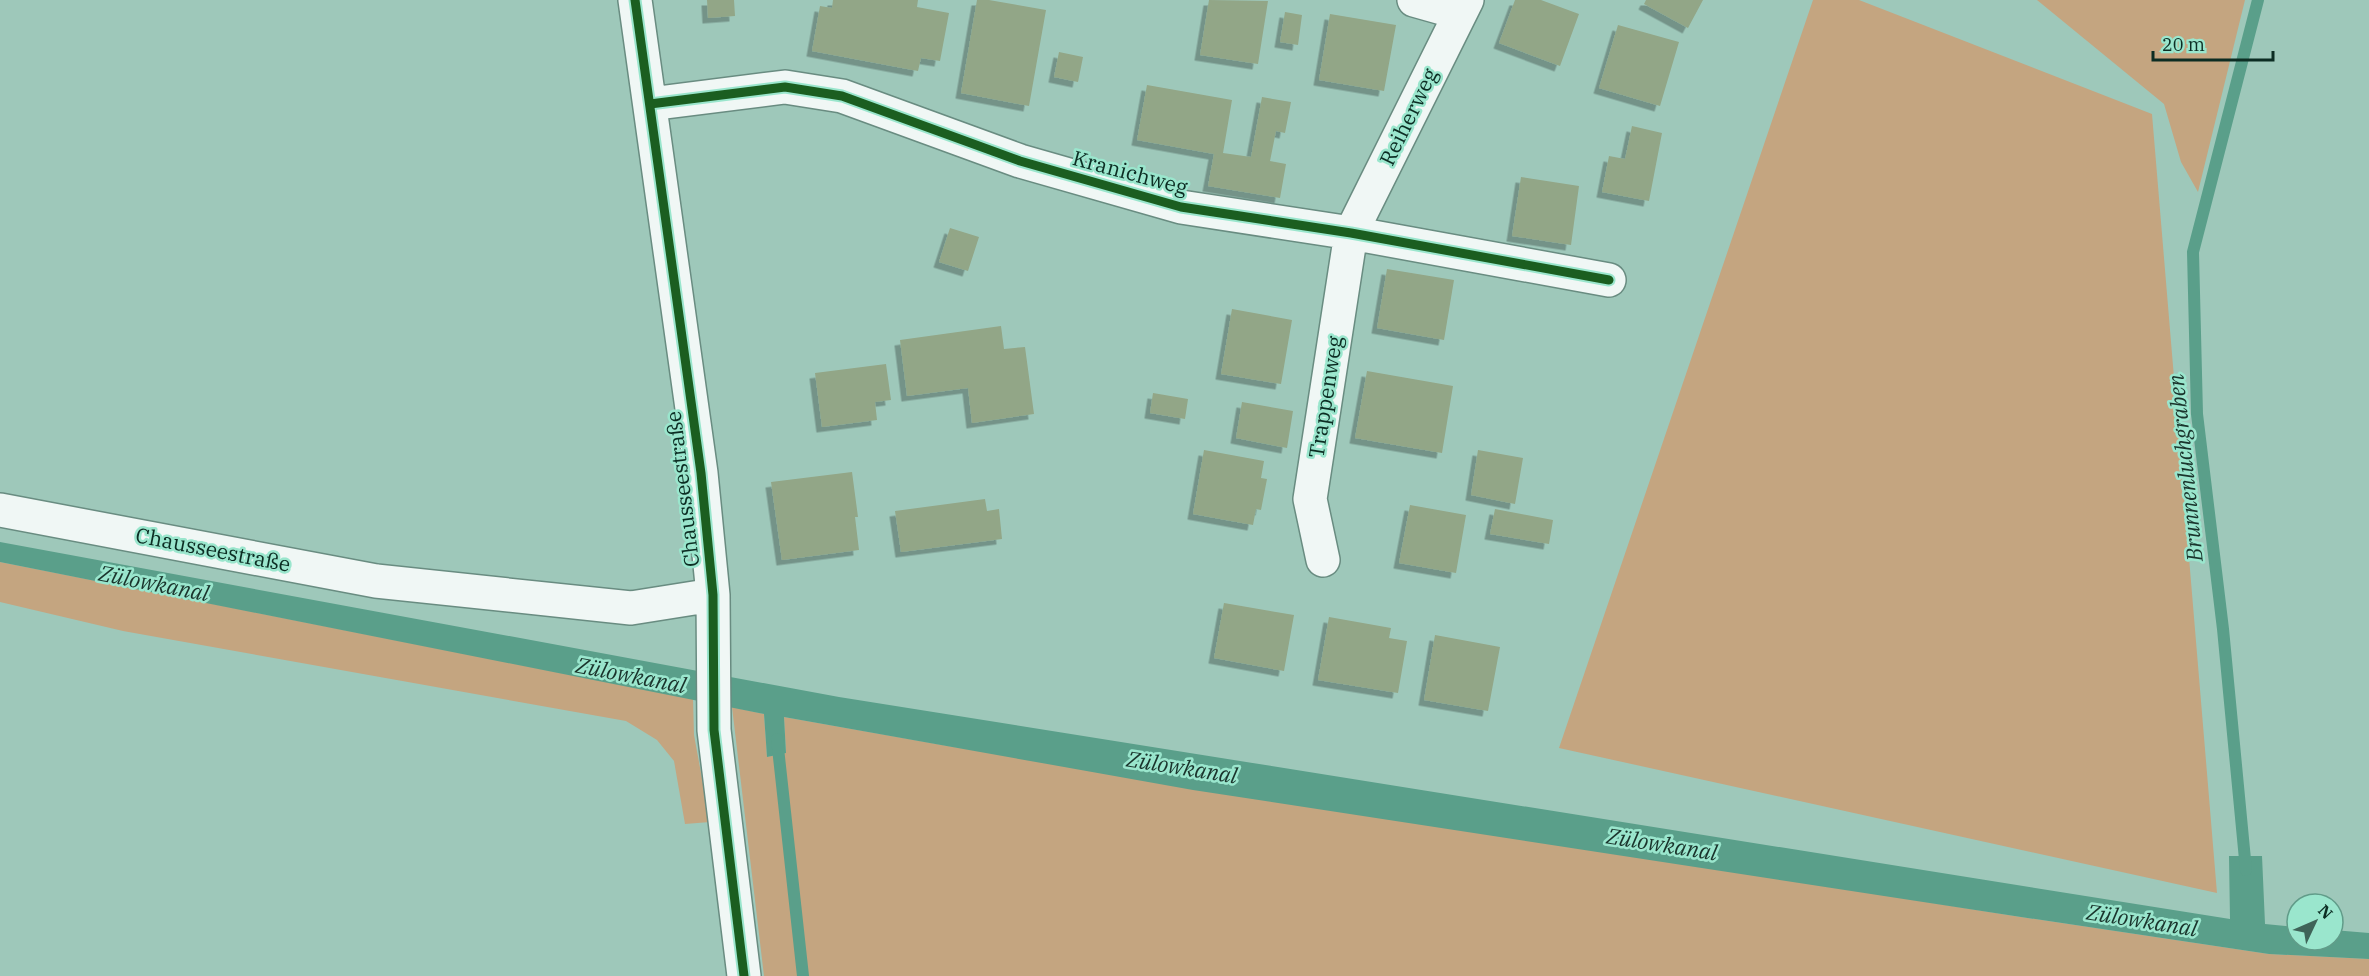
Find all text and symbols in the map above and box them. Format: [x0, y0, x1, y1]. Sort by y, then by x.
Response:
scale bar [2153, 24, 2273, 62]
text: 20 m [2162, 33, 2205, 56]
street label: Reiherweg [1373, 63, 1444, 170]
street label: Kranichweg [1070, 143, 1191, 201]
street label: Trappenweg [1302, 333, 1349, 460]
water label: Brunnenluchgraben [2160, 372, 2209, 564]
street label: Chausseestraße [659, 410, 705, 569]
street label: Chausseestraße [133, 520, 293, 578]
water label: Zülowkanal [96, 557, 212, 608]
water label: Zülowkanal [573, 649, 689, 700]
water label: Zülowkanal [1124, 743, 1240, 790]
water label: Zülowkanal [1604, 820, 1720, 867]
north arrow [2285, 892, 2345, 952]
water label: Zülowkanal [2084, 896, 2200, 943]
text: N [2314, 900, 2337, 923]

